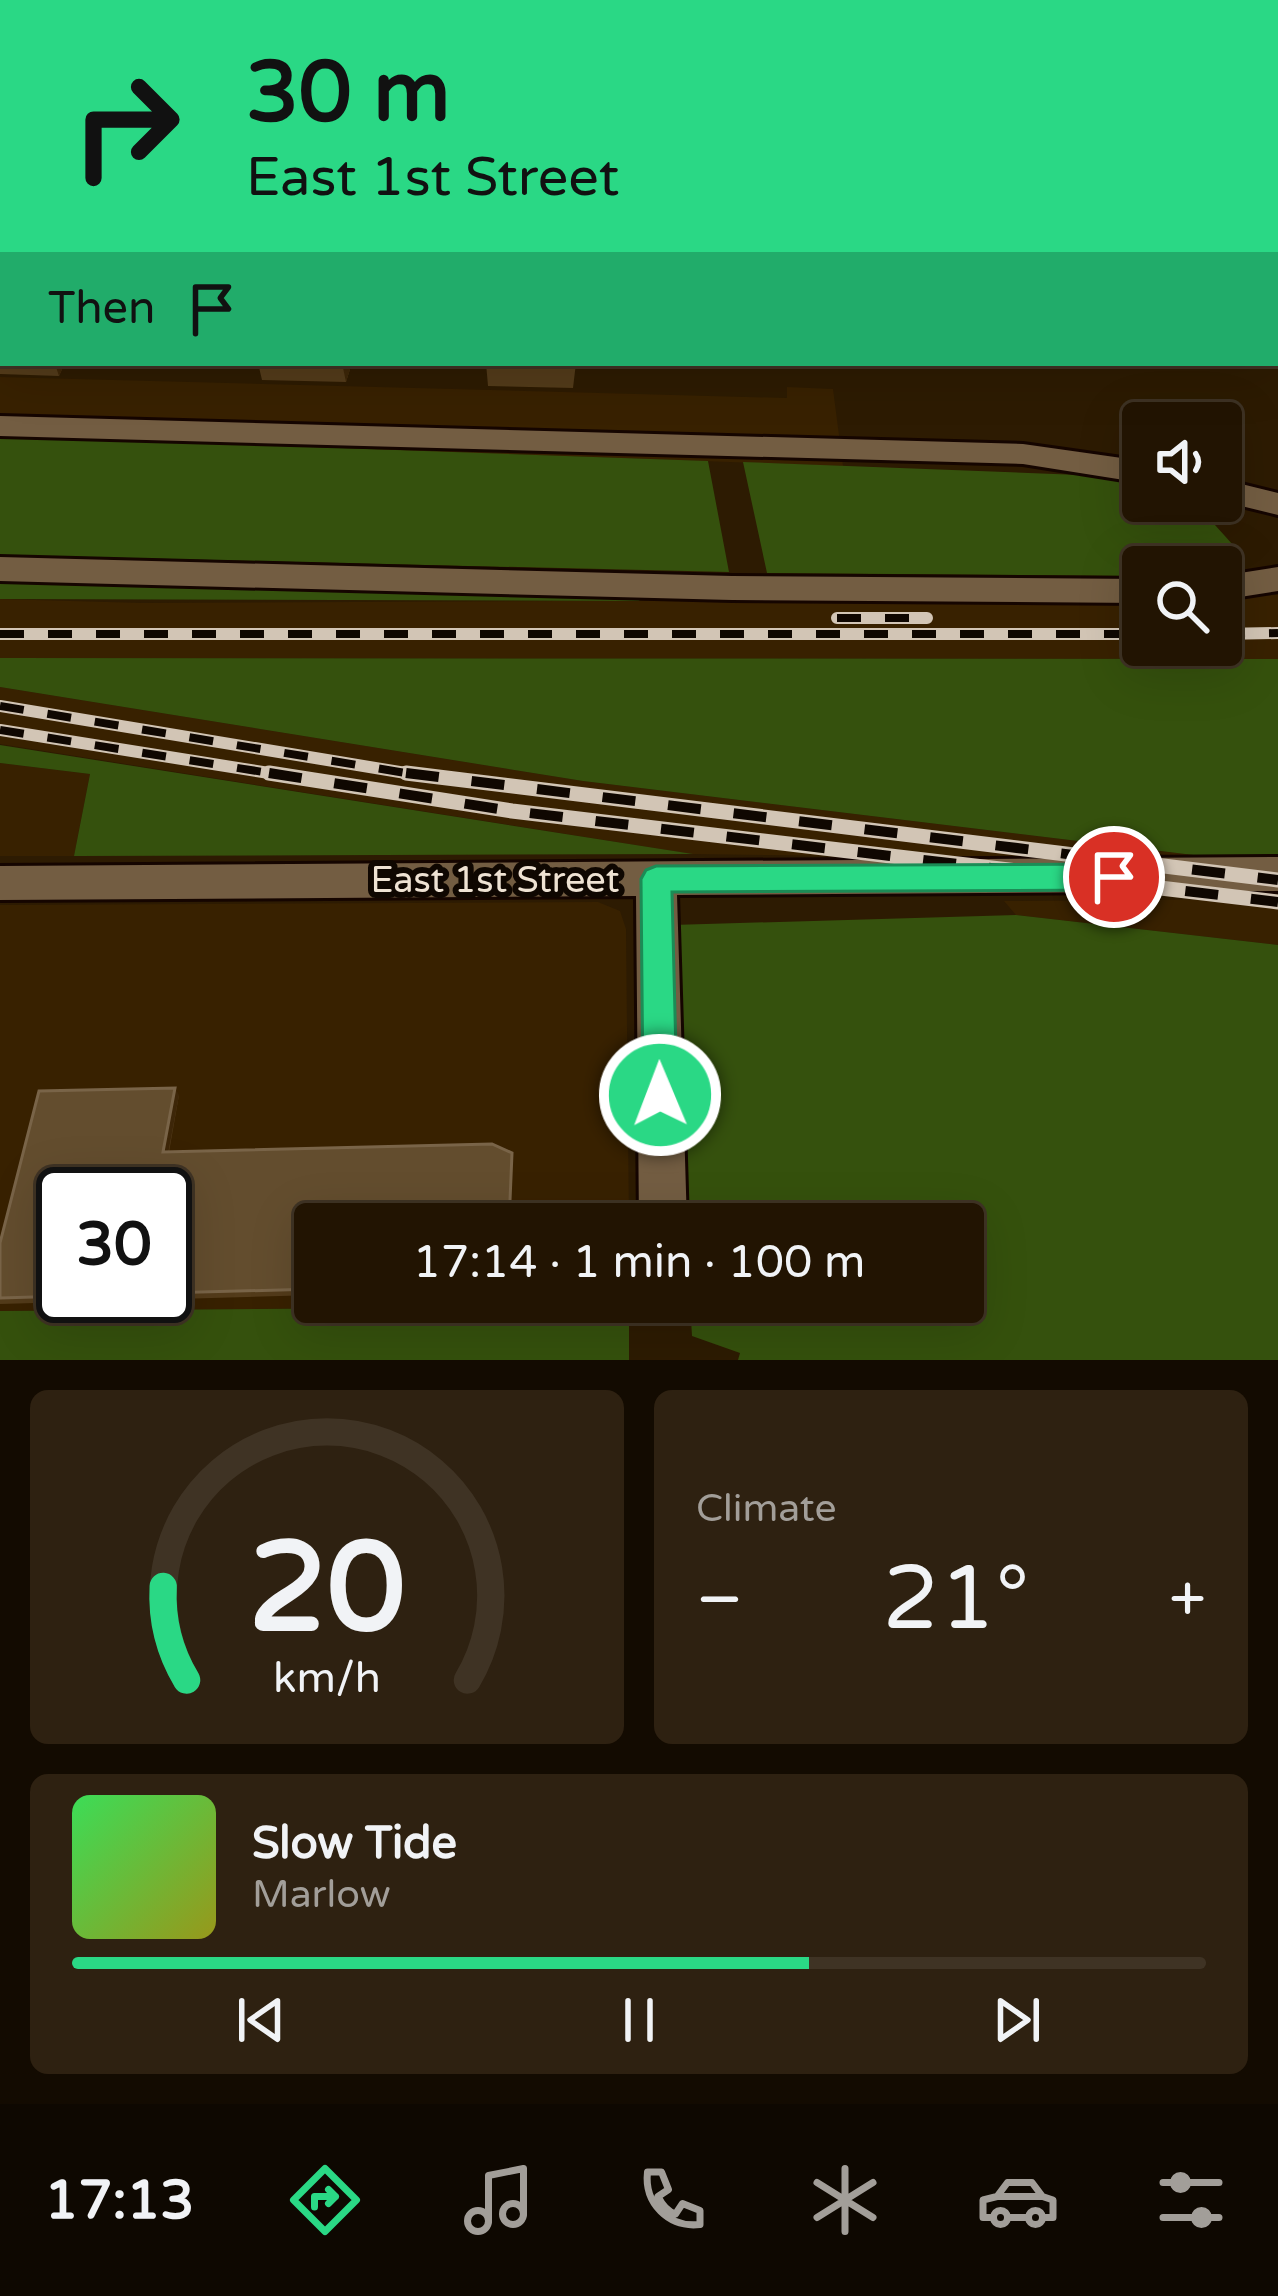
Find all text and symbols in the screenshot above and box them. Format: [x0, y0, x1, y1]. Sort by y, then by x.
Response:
text: 30 m [246, 43, 450, 144]
icon: right [48, 48, 204, 204]
text: East 1st Street [246, 145, 619, 210]
icon: arrive [179, 276, 245, 342]
text: Then [48, 282, 155, 336]
map controls [1122, 402, 1242, 666]
button: sound [1122, 402, 1242, 522]
button: search [1122, 546, 1242, 666]
pin [1063, 826, 1165, 928]
icon: arrive [1081, 844, 1147, 910]
street label: East 1st Street [371, 859, 619, 902]
position arrow [597, 1032, 723, 1158]
speed limit sign: 30 [36, 1167, 192, 1323]
text: 17:14 · 1 min · 100 m [413, 1236, 865, 1290]
text: Climate [696, 1485, 836, 1532]
text: 20 [249, 1514, 405, 1665]
text: 21° [882, 1545, 1029, 1654]
text: − [696, 1560, 743, 1640]
text: + [1169, 1560, 1206, 1640]
text: km/h [273, 1653, 381, 1704]
text: Slow Tide [252, 1817, 457, 1871]
text: Marlow [252, 1871, 391, 1918]
icon: previous [228, 1987, 294, 2053]
icon: pause [606, 1987, 672, 2053]
icon: next [984, 1987, 1050, 2053]
icon: directions [283, 2158, 367, 2242]
icon: music [457, 2158, 541, 2242]
icon: phone [630, 2158, 714, 2242]
icon: climate [803, 2158, 887, 2242]
icon: car [976, 2158, 1060, 2242]
icon: filters [1149, 2158, 1233, 2242]
text: 17:13 [45, 2168, 194, 2233]

